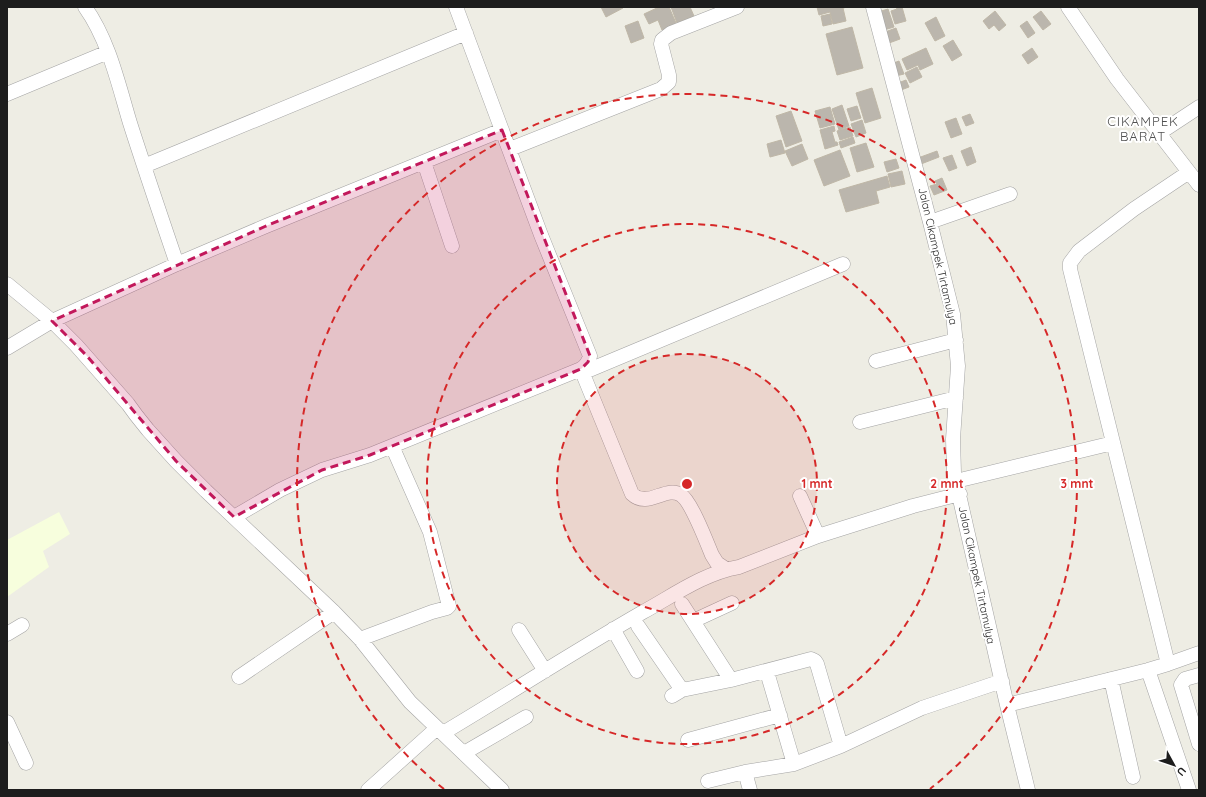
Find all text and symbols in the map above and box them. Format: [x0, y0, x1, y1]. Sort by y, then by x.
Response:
district label: CIKAMPEK BARAT [1107, 113, 1179, 144]
street label: Jalan Cikampek Tirtamulya [915, 186, 961, 326]
text: 1 mnt [801, 476, 833, 491]
text: 2 mnt [930, 476, 964, 491]
text: 3 mnt [1061, 476, 1094, 491]
centre of rings [680, 477, 694, 491]
street label: Jalan Cikampek Tirtamulya [956, 505, 998, 645]
north arrow [1154, 745, 1194, 785]
text: U [1174, 764, 1190, 779]

